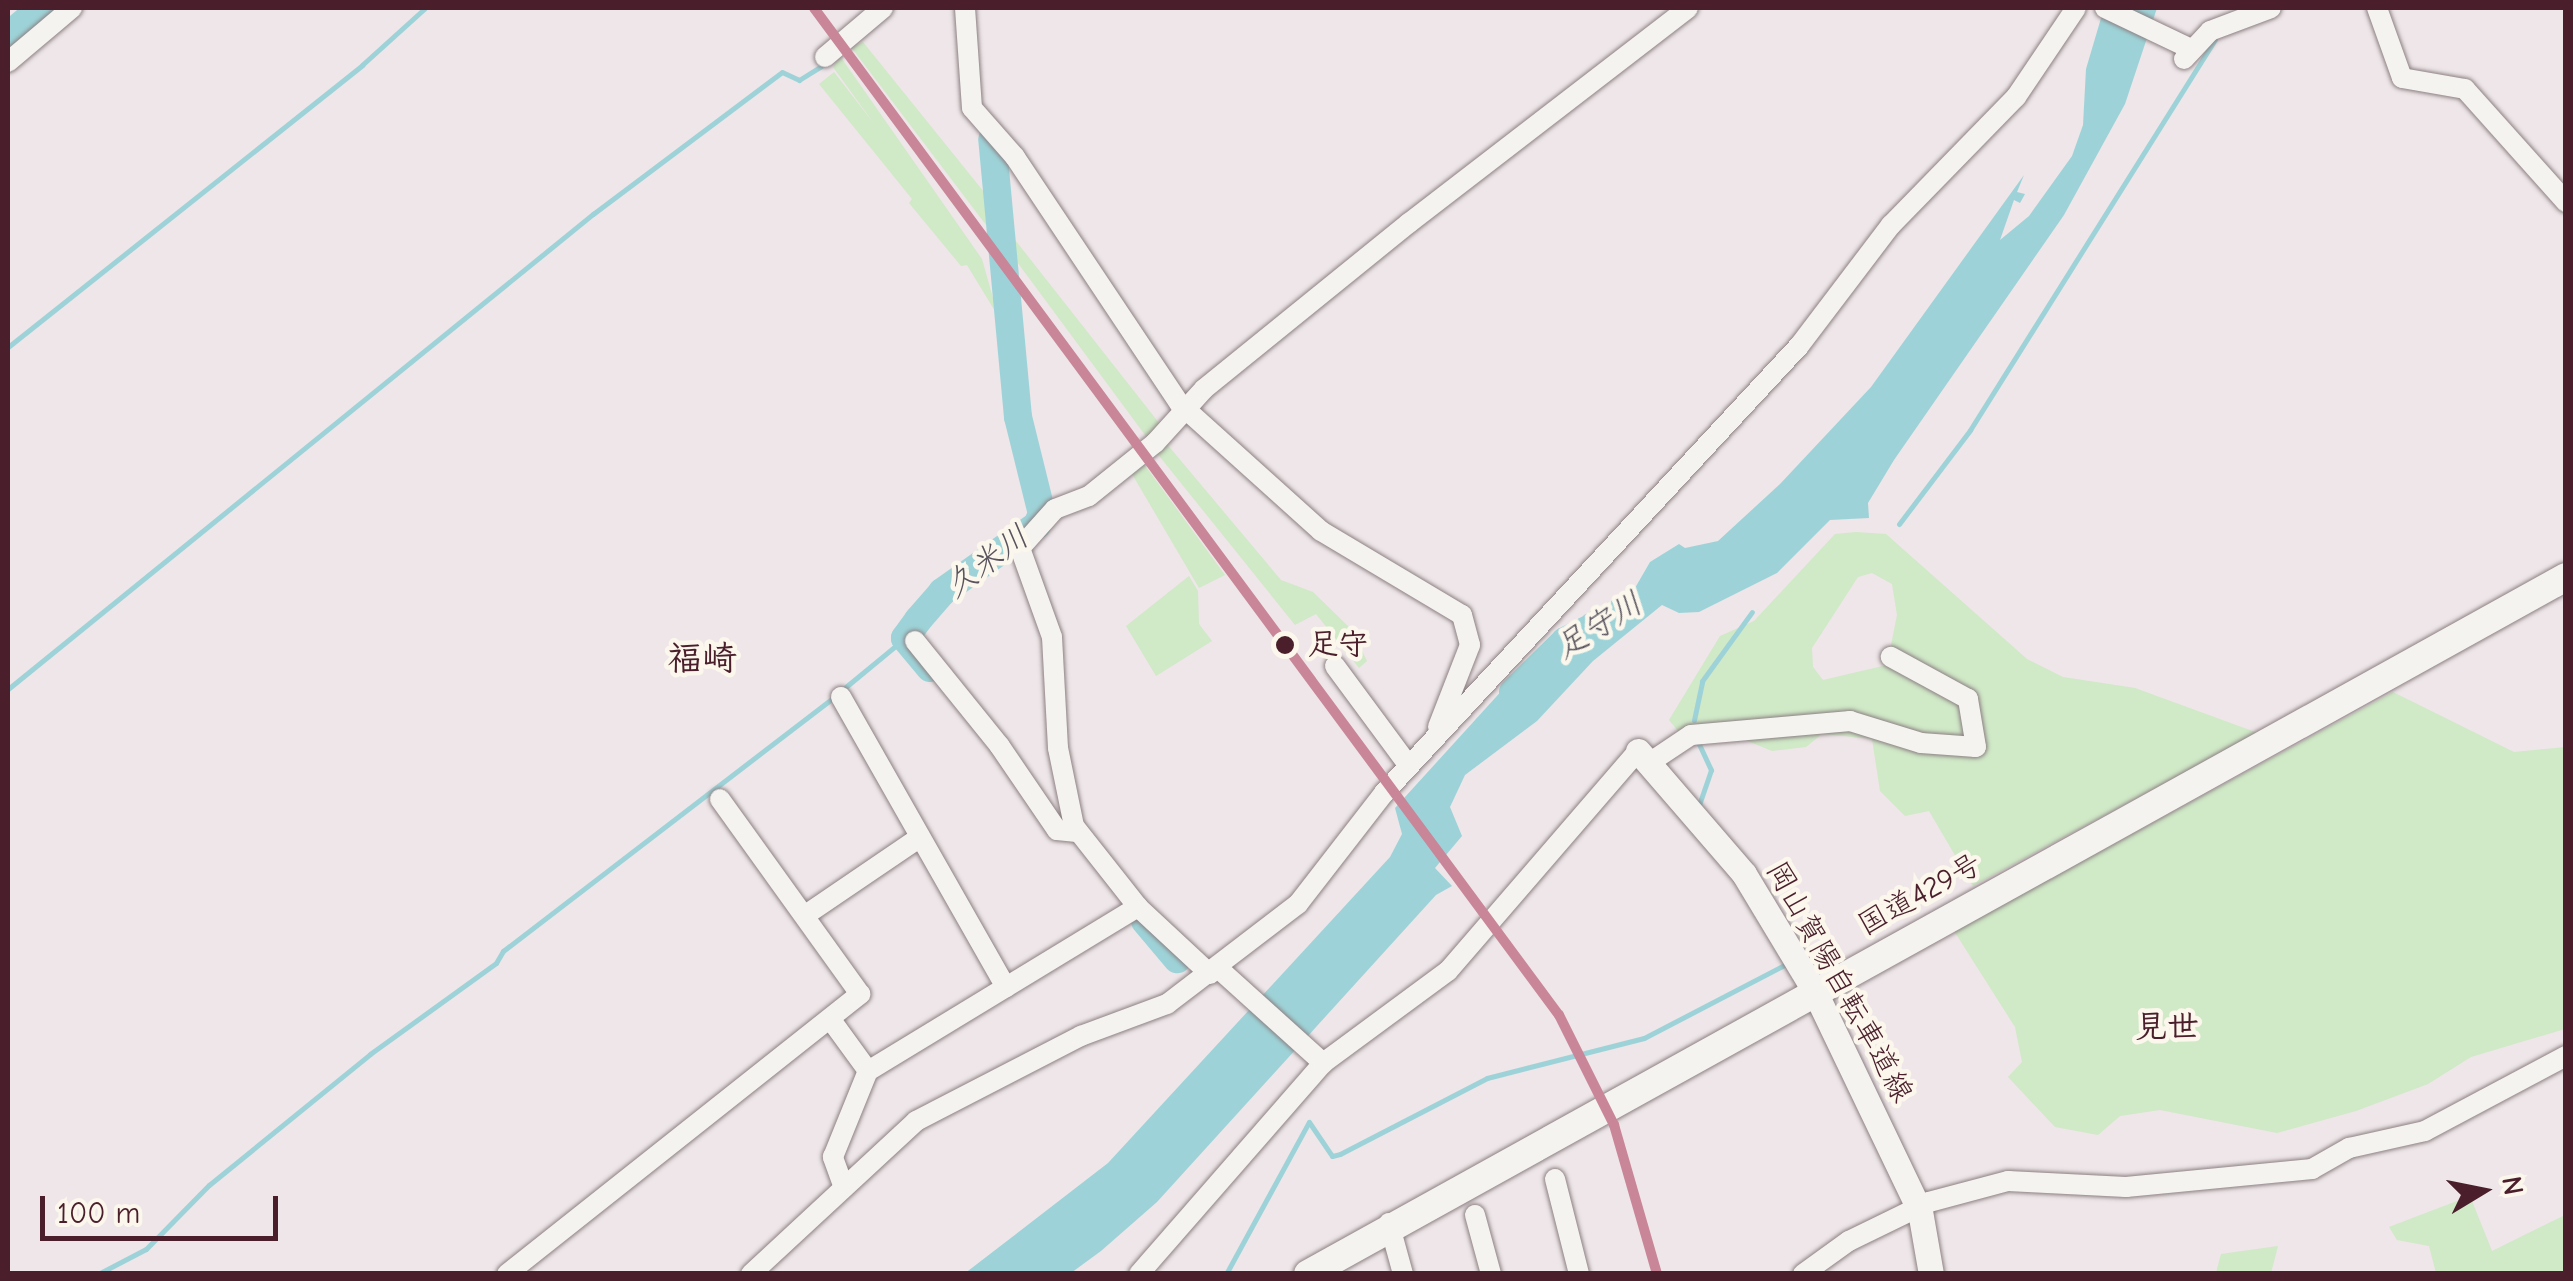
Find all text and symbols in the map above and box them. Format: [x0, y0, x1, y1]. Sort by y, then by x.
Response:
water label: 久米川 [937, 518, 1037, 606]
water label: 足守川 [1548, 584, 1650, 668]
place label: 足守 [1308, 627, 1368, 663]
marker: 足守 [1272, 632, 1298, 658]
district label: 福崎 [667, 638, 737, 680]
street label: 国道429号 [1852, 846, 1988, 944]
street label: 岡山賀陽自転車道線 [1758, 855, 1920, 1109]
district label: 見世 [2135, 1008, 2199, 1046]
north arrow [2433, 1141, 2533, 1241]
text: N [2495, 1174, 2530, 1198]
scale bar [45, 1176, 282, 1238]
text: 100 m [57, 1196, 140, 1231]

